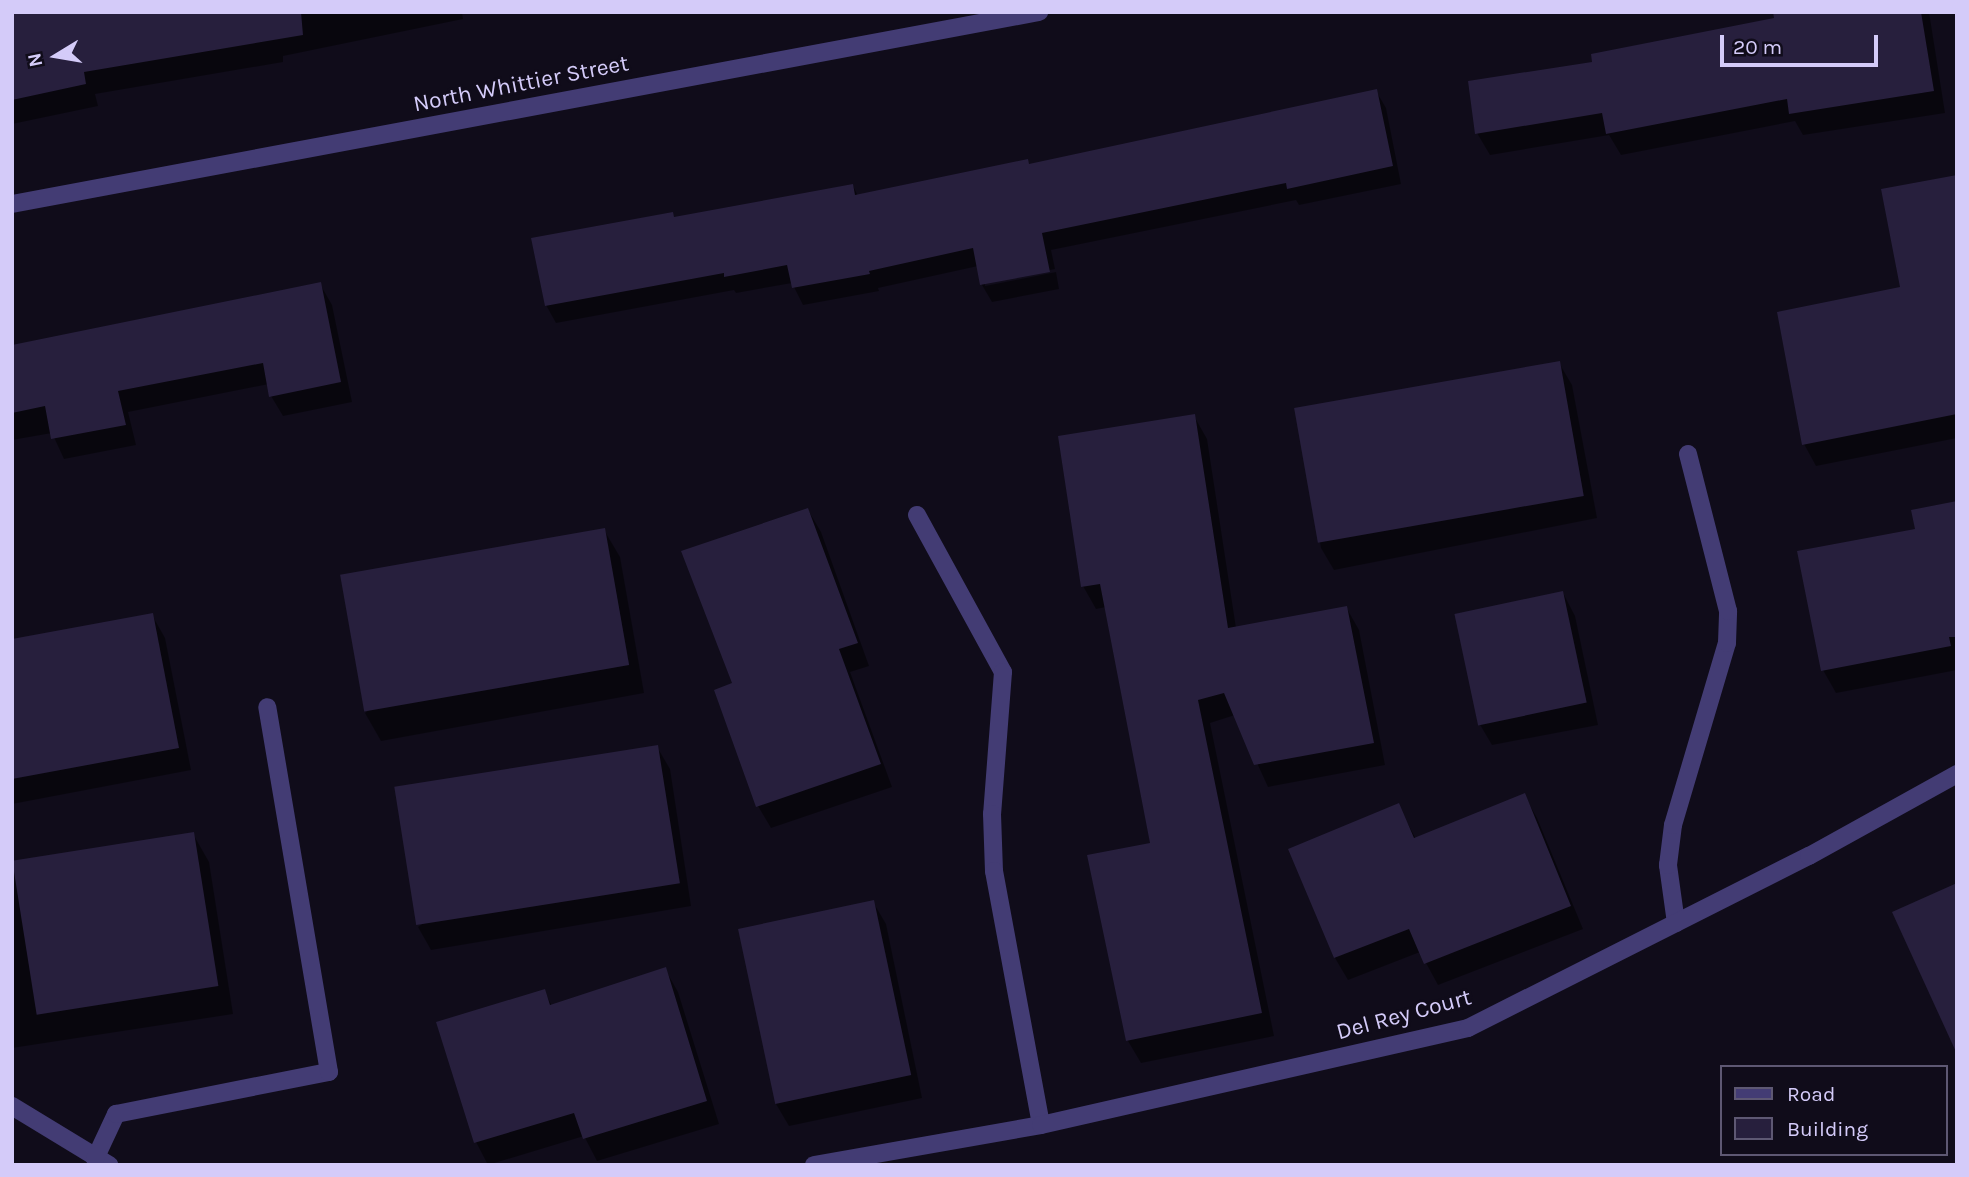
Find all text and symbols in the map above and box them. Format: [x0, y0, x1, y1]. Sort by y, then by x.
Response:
north arrow [21, 21, 91, 91]
scale bar [1724, 21, 1882, 65]
text: 20 m [1733, 35, 1782, 59]
street label: North Whittier Street [411, 50, 631, 118]
text: N [23, 51, 47, 69]
street label: Del Rey Court [1334, 984, 1474, 1046]
legend [1720, 1065, 1948, 1156]
text: Road [1787, 1082, 1835, 1106]
text: Building [1787, 1117, 1868, 1141]

